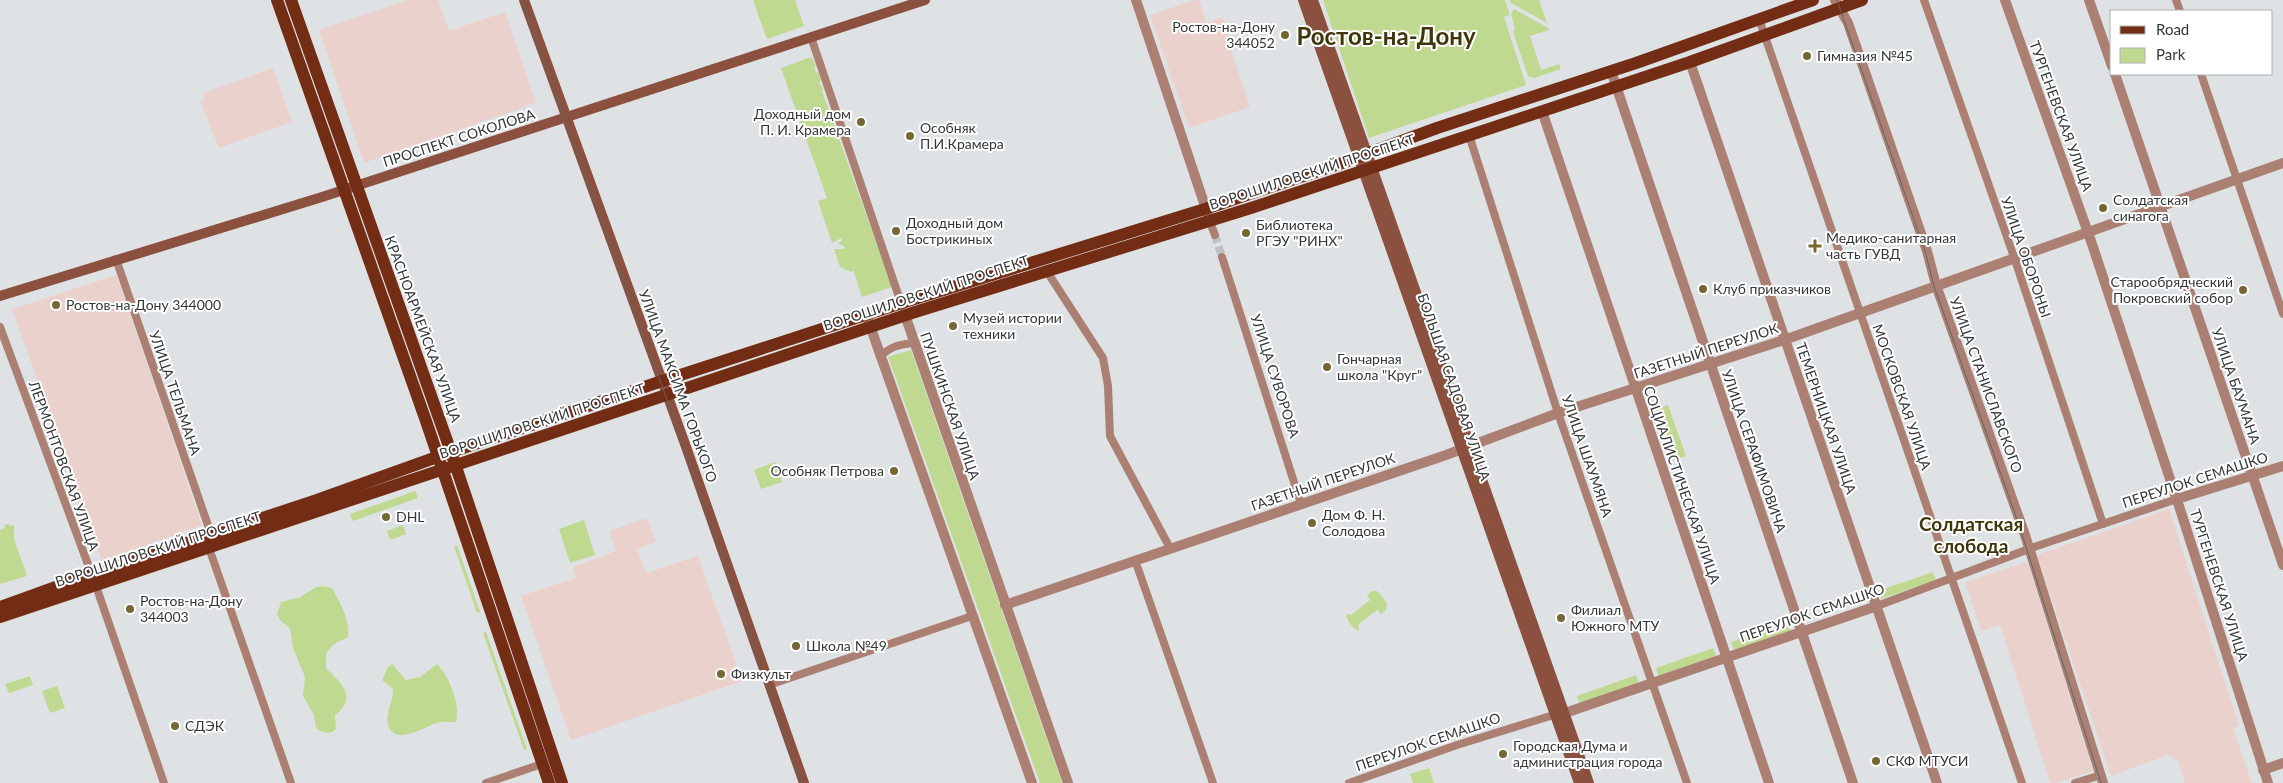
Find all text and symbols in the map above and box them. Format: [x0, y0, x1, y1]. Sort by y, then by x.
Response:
legend [2110, 10, 2273, 75]
place label: Ростов-на-Дону 344052 [1172, 18, 1276, 51]
text: Road [2156, 20, 2189, 38]
district label: Ростов-на-Дону [1296, 21, 1476, 50]
marker: Ростов-на-Дону 344052 [1279, 29, 1291, 41]
street label: ТУРГЕНЕВСКАЯ УЛИЦА [2026, 38, 2097, 194]
text: Park [2156, 45, 2186, 63]
place label: Гимназия №45 [1817, 47, 1913, 64]
marker: Гимназия №45 [1801, 50, 1813, 62]
street label: ПРОСПЕКТ СОКОЛОВА [381, 105, 538, 170]
place label: Доходный дом П. И. Крамера [754, 105, 851, 138]
marker: Доходный дом П. И. Крамера [855, 116, 867, 128]
place label: Особняк П.И.Крамера [920, 119, 1004, 152]
marker: Особняк П.И.Крамера [904, 130, 916, 142]
street label: ВОРОШИЛОВСКИЙ ПРОСПЕКТ [1207, 130, 1417, 213]
place label: Солдатская синагога [2113, 191, 2188, 224]
street label: УЛИЦА ОБОРОНЫ [1998, 194, 2055, 320]
marker: Солдатская синагога [2097, 202, 2109, 214]
place label: Доходный дом Бострикиных [906, 214, 1003, 247]
place label: Библиотека РГЭУ "РИНХ" [1256, 216, 1343, 249]
marker: Доходный дом Бострикиных [890, 225, 902, 237]
marker: Библиотека РГЭУ "РИНХ" [1240, 227, 1252, 239]
place label: Медико-санитарная часть ГУВД [1826, 229, 1956, 262]
street label: КРАСНОАРМЕЙСКАЯ УЛИЦА [382, 233, 465, 425]
marker: Медико-санитарная часть ГУВД [1808, 239, 1822, 253]
street label: ВОРОШИЛОВСКИЙ ПРОСПЕКТ [821, 251, 1031, 334]
place label: Старообрядческий Покровский собор [2110, 273, 2233, 306]
place label: Клуб приказчиков [1713, 280, 1831, 297]
marker: Клуб приказчиков [1697, 283, 1709, 295]
marker: Старообрядческий Покровский собор [2237, 284, 2249, 296]
street label: УЛИЦА МАКСИМА ГОРЬКОГО [636, 287, 721, 484]
street label: БОЛЬШАЯ САДОВАЯ УЛИЦА [1414, 291, 1495, 483]
street label: УЛИЦА СТАНИСЛАВСКОГО [1947, 295, 2026, 475]
place label: Ростов-на-Дону 344000 [66, 296, 221, 313]
marker: Ростов-на-Дону 344000 [50, 299, 62, 311]
place label: Музей истории техники [963, 309, 1062, 342]
street label: УЛИЦА СУВОРОВА [1247, 312, 1304, 440]
street label: ГАЗЕТНЫЙ ПЕРЕУЛОК [1631, 319, 1781, 382]
marker: Музей истории техники [947, 320, 959, 332]
street label: МОСКОВСКАЯ УЛИЦА [1870, 322, 1936, 472]
street label: УЛИЦА БАУМАНА [2209, 326, 2264, 447]
street label: УЛИЦА ТЕЛЬМАНА [146, 328, 205, 458]
street label: ПУШКИНСКАЯ УЛИЦА [917, 330, 984, 482]
street label: ТЕМЕРНИЦКАЯ УЛИЦА [1793, 340, 1861, 496]
place label: Гончарная школа "Круг" [1337, 350, 1422, 383]
marker: Гончарная школа "Круг" [1321, 361, 1333, 373]
street label: УЛИЦА СЕРАФИМОВИЧА [1719, 367, 1791, 535]
street label: ЛЕРМОНТОВСКАЯ УЛИЦА [25, 377, 103, 554]
street label: ВОРОШИЛОВСКИЙ ПРОСПЕКТ [437, 379, 647, 462]
street label: СОЦИАЛИСТИЧЕСКАЯ УЛИЦА [1641, 384, 1725, 587]
street label: УЛИЦА ШАУМЯНА [1559, 393, 1617, 520]
street label: ПЕРЕУЛОК СЕМАШКО [2120, 448, 2270, 511]
street label: ГАЗЕТНЫЙ ПЕРЕУЛОК [1249, 449, 1398, 514]
place label: Особняк Петрова [770, 462, 884, 479]
marker: Особняк Петрова [888, 465, 900, 477]
place label: Дом Ф. Н. Солодова [1322, 506, 1385, 539]
street label: ВОРОШИЛОВСКИЙ ПРОСПЕКТ [53, 507, 263, 590]
street label: ТУРГЕНЕВСКАЯ УЛИЦА [2187, 507, 2252, 664]
place label: DHL [396, 508, 425, 525]
marker: DHL [380, 511, 392, 523]
district label: Солдатская слобода [1919, 512, 2023, 557]
marker: Дом Ф. Н. Солодова [1306, 517, 1318, 529]
street label: ПЕРЕУЛОК СЕМАШКО [1737, 580, 1887, 645]
place label: Ростов-на-Дону 344003 [140, 592, 243, 625]
place label: Филиал Южного МТУ [1571, 601, 1659, 634]
marker: Ростов-на-Дону 344003 [124, 603, 136, 615]
marker: Филиал Южного МТУ [1555, 612, 1567, 624]
place label: Школа №49 [806, 637, 887, 654]
marker: Школа №49 [790, 640, 802, 652]
place label: Физкульт [731, 665, 791, 682]
marker: Физкульт [715, 668, 727, 680]
street label: ПЕРЕУЛОК СЕМАШКО [1353, 709, 1503, 774]
place label: СДЭК [185, 717, 225, 734]
marker: СДЭК [169, 720, 181, 732]
place label: Городская Дума и администрация города [1513, 737, 1663, 770]
marker: Городская Дума и администрация города [1497, 748, 1509, 760]
place label: СКФ МТУСИ [1886, 752, 1968, 769]
marker: СКФ МТУСИ [1870, 755, 1882, 767]

